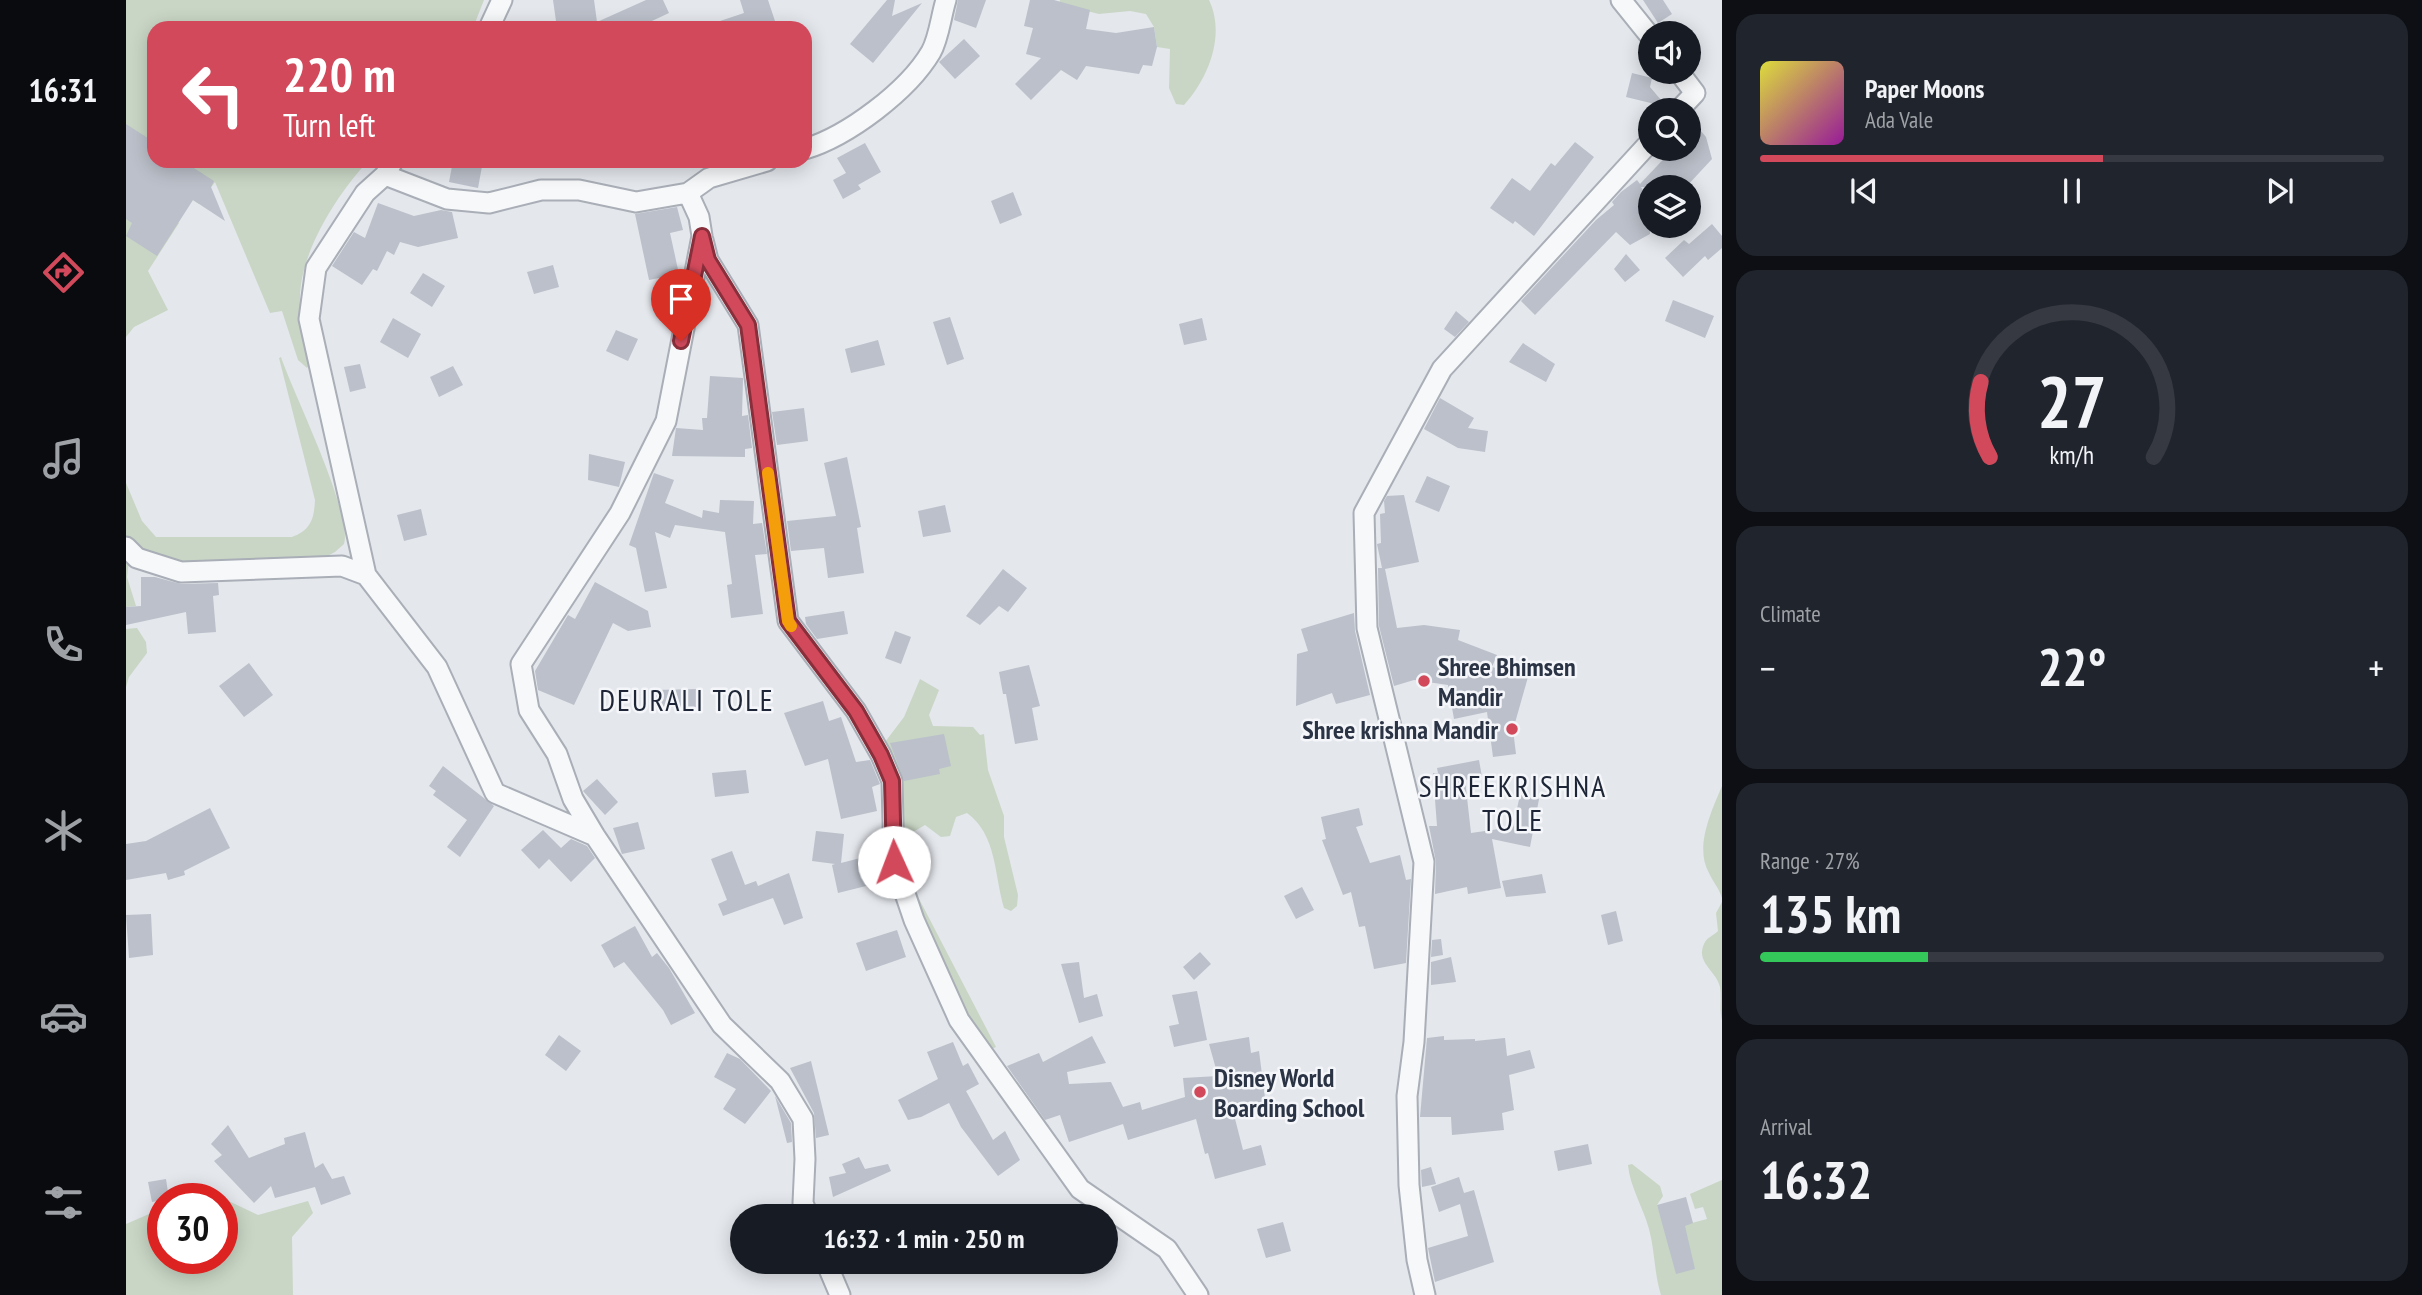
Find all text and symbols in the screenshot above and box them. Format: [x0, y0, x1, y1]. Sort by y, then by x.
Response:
map controls [1638, 21, 1701, 238]
button: sound [1638, 21, 1701, 84]
text: 220 m [283, 42, 396, 106]
icon: left [168, 49, 259, 140]
text: 16:31 [28, 69, 98, 111]
text: Paper Moons [1865, 72, 1984, 105]
button: search [1638, 98, 1701, 161]
text: Turn left [283, 104, 375, 146]
text: Ada Vale [1865, 105, 1933, 134]
icon: previous [1845, 172, 1883, 210]
icon: pause [2053, 172, 2091, 210]
icon: next [2261, 172, 2299, 210]
button: layers [1638, 175, 1701, 238]
icon: directions [39, 248, 88, 297]
pin [651, 269, 711, 341]
icon: arrive [662, 280, 700, 318]
text: 27 [2037, 354, 2107, 448]
icon: music [39, 434, 88, 483]
text: km/h [2050, 439, 2094, 471]
text: Climate [1760, 599, 1821, 628]
icon: phone [39, 620, 88, 669]
text: 22° [2038, 633, 2106, 700]
text: − [1760, 643, 1776, 692]
text: + [2368, 643, 2384, 692]
place label: Shree Bhimsen Mandir [1438, 650, 1576, 713]
marker: Shree Bhimsen Mandir [1416, 673, 1432, 689]
district label: DEURALI TOLE [599, 680, 775, 719]
place label: Shree krishna Mandir [1302, 713, 1498, 746]
marker: Shree krishna Mandir [1504, 721, 1520, 737]
district label: SHREEKRISHNA TOLE [1419, 766, 1607, 839]
icon: climate [39, 806, 88, 855]
position arrow [857, 825, 931, 899]
text: Range · 27% [1760, 846, 1860, 875]
text: 135 km [1760, 880, 1901, 947]
icon: car [39, 992, 88, 1041]
place label: Disney World Boarding School [1214, 1061, 1365, 1124]
marker: Disney World Boarding School [1192, 1084, 1208, 1100]
text: Arrival [1760, 1112, 1812, 1141]
text: 16:32 [1760, 1146, 1872, 1213]
icon: filters [39, 1178, 88, 1227]
speed limit sign: 30 [147, 1183, 238, 1274]
text: 16:32 · 1 min · 250 m [824, 1222, 1024, 1255]

